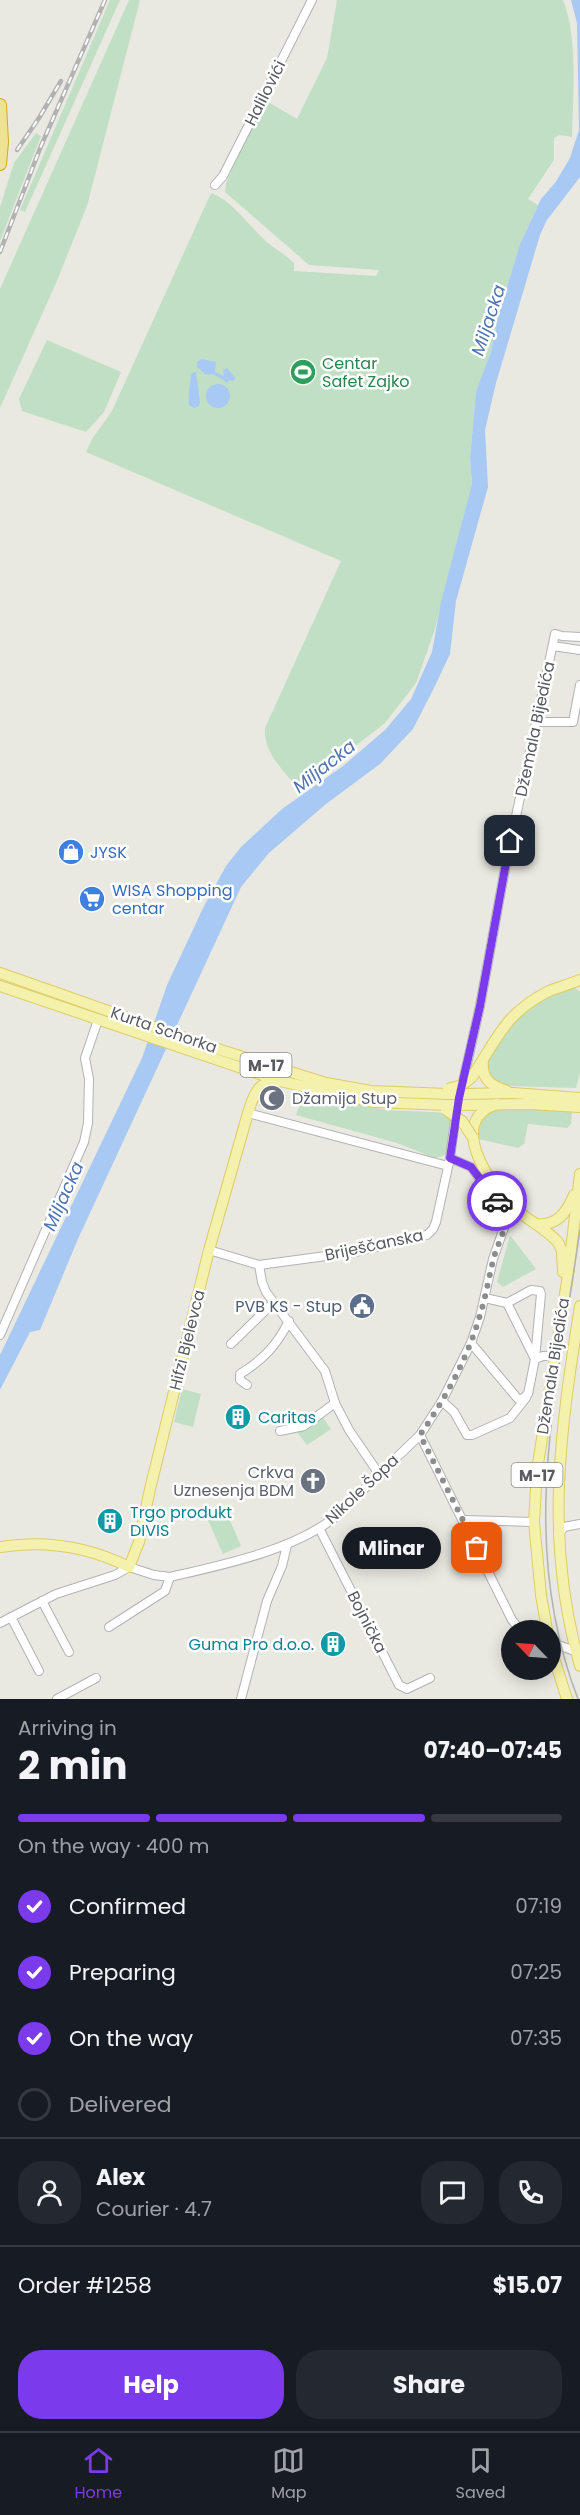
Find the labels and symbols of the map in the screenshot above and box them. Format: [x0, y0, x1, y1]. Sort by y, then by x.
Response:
street label: Halilovići [239, 56, 291, 130]
water label: Miljacka [465, 281, 511, 359]
place label: Centar Safet Zajko [322, 352, 409, 393]
sports icon: Centar Safet Zajko [288, 357, 318, 387]
street label: Džemala Bijedića [509, 659, 561, 799]
water label: Miljacka [287, 734, 361, 798]
pin [484, 815, 535, 866]
shop icon: JYSK [56, 837, 86, 867]
place label: JYSK [90, 841, 127, 864]
place label: WISA Shopping centar [112, 879, 233, 920]
supermarket icon: WISA Shopping centar [77, 884, 107, 914]
street label: Kurta Schorka [108, 1001, 220, 1059]
road number: M-17 [240, 1053, 292, 1077]
mosque icon: Džamija Stup [257, 1083, 287, 1113]
place label: Džamija Stup [292, 1087, 397, 1110]
water label: Miljacka [37, 1157, 89, 1235]
courier [467, 1171, 527, 1231]
street label: Briješčanska [323, 1223, 425, 1267]
street label: Hifzi Bjelevca [163, 1287, 211, 1393]
public building icon: PVB KS - Stup [347, 1291, 377, 1321]
place label: PVB KS - Stup [235, 1295, 342, 1318]
street label: Džemala Bijedića [531, 1296, 575, 1436]
building icon: Caritas [223, 1402, 253, 1432]
place label: Caritas [258, 1406, 316, 1429]
street label: Nikole Šopa [320, 1449, 404, 1529]
place label: Crkva Uznesenja BDM [173, 1461, 294, 1502]
road number: M-17 [512, 1463, 562, 1487]
church icon: Crkva Uznesenja BDM [298, 1466, 328, 1496]
place label: Trgo produkt DIVIS [130, 1501, 232, 1542]
building icon: Trgo produkt DIVIS [95, 1506, 125, 1536]
pin [451, 1522, 502, 1573]
callout: Mlinar [342, 1527, 441, 1569]
street label: Bojnička [342, 1587, 392, 1657]
north arrow [501, 1620, 561, 1680]
building icon: Guma Pro d.o.o. [318, 1629, 348, 1659]
place label: Guma Pro d.o.o. [189, 1633, 314, 1656]

